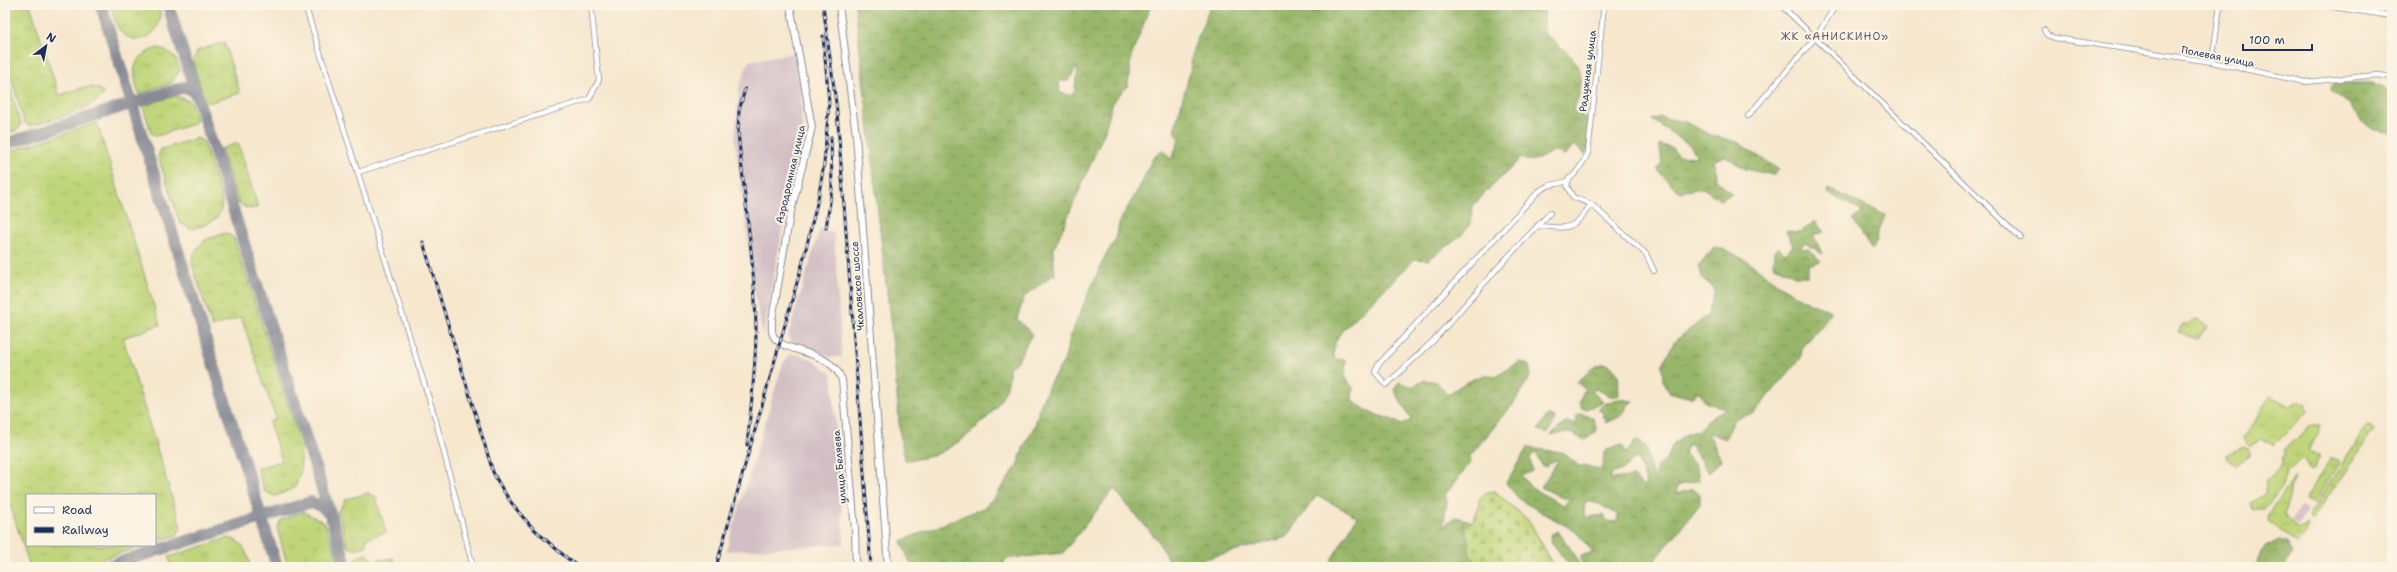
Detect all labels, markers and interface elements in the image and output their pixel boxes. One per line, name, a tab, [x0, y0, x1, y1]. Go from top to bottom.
north arrow	[26, 26, 66, 66]
scale bar	[2243, 26, 2312, 52]
text: N	[43, 29, 59, 47]
street label: Радужная улица	[1576, 29, 1599, 113]
district label: ЖК «АНИСКИНО»	[1781, 29, 1889, 44]
text: 100 m	[2249, 32, 2285, 48]
street label: Полевая улица	[2180, 43, 2256, 70]
street label: Аэродромная улица	[773, 123, 808, 225]
street label: Чкаловское шоссе	[848, 240, 867, 331]
street label: улица Беляева	[830, 429, 849, 504]
legend	[26, 494, 156, 546]
text: Road	[62, 502, 93, 518]
text: Railway	[62, 522, 109, 538]

